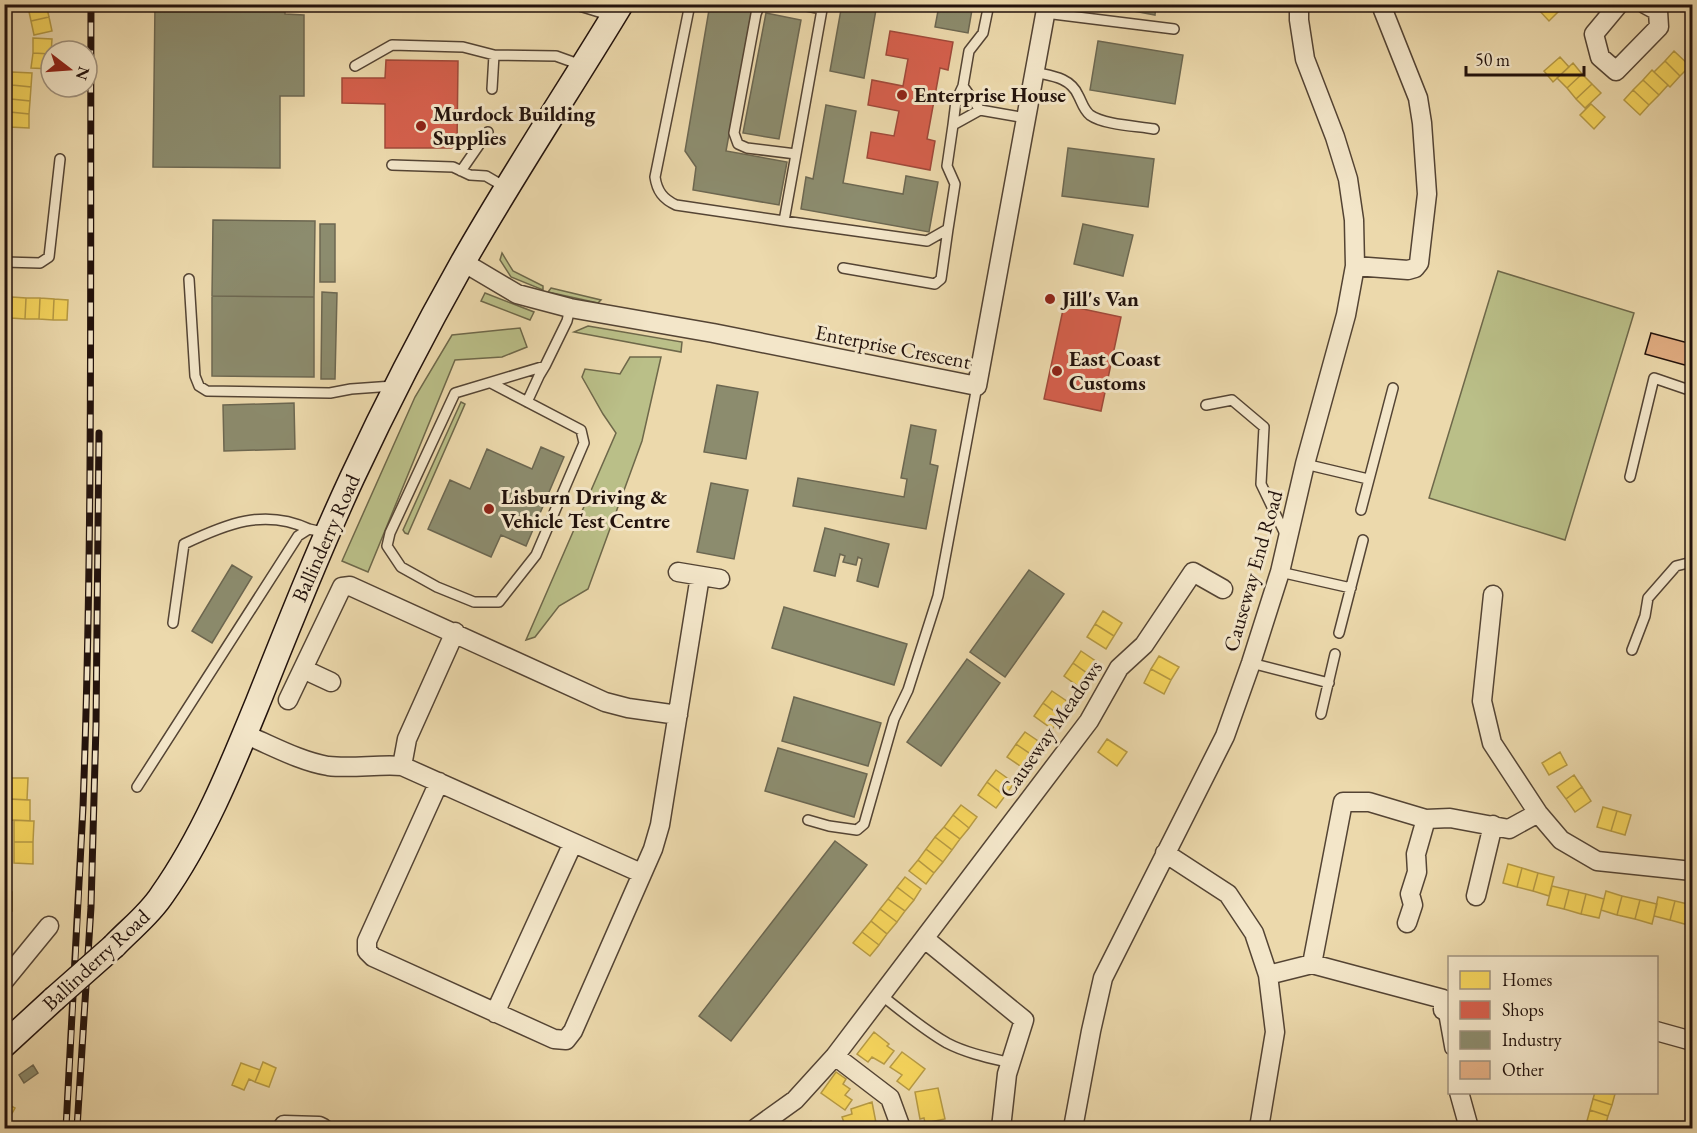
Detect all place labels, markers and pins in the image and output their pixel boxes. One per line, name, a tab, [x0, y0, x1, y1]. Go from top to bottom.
place label: Enterprise House	[914, 81, 1066, 108]
marker: Enterprise House	[895, 88, 909, 102]
place label: Murdock Building Supplies	[433, 100, 596, 151]
marker: Murdock Building Supplies	[414, 119, 428, 133]
place label: Jill's Van	[1060, 285, 1139, 312]
marker: Jill's Van	[1043, 292, 1057, 306]
place label: East Coast Customs	[1069, 345, 1161, 396]
marker: East Coast Customs	[1050, 364, 1064, 378]
place label: Lisburn Driving & Vehicle Test Centre	[501, 483, 670, 534]
marker: Lisburn Driving & Vehicle Test Centre	[482, 502, 496, 516]

